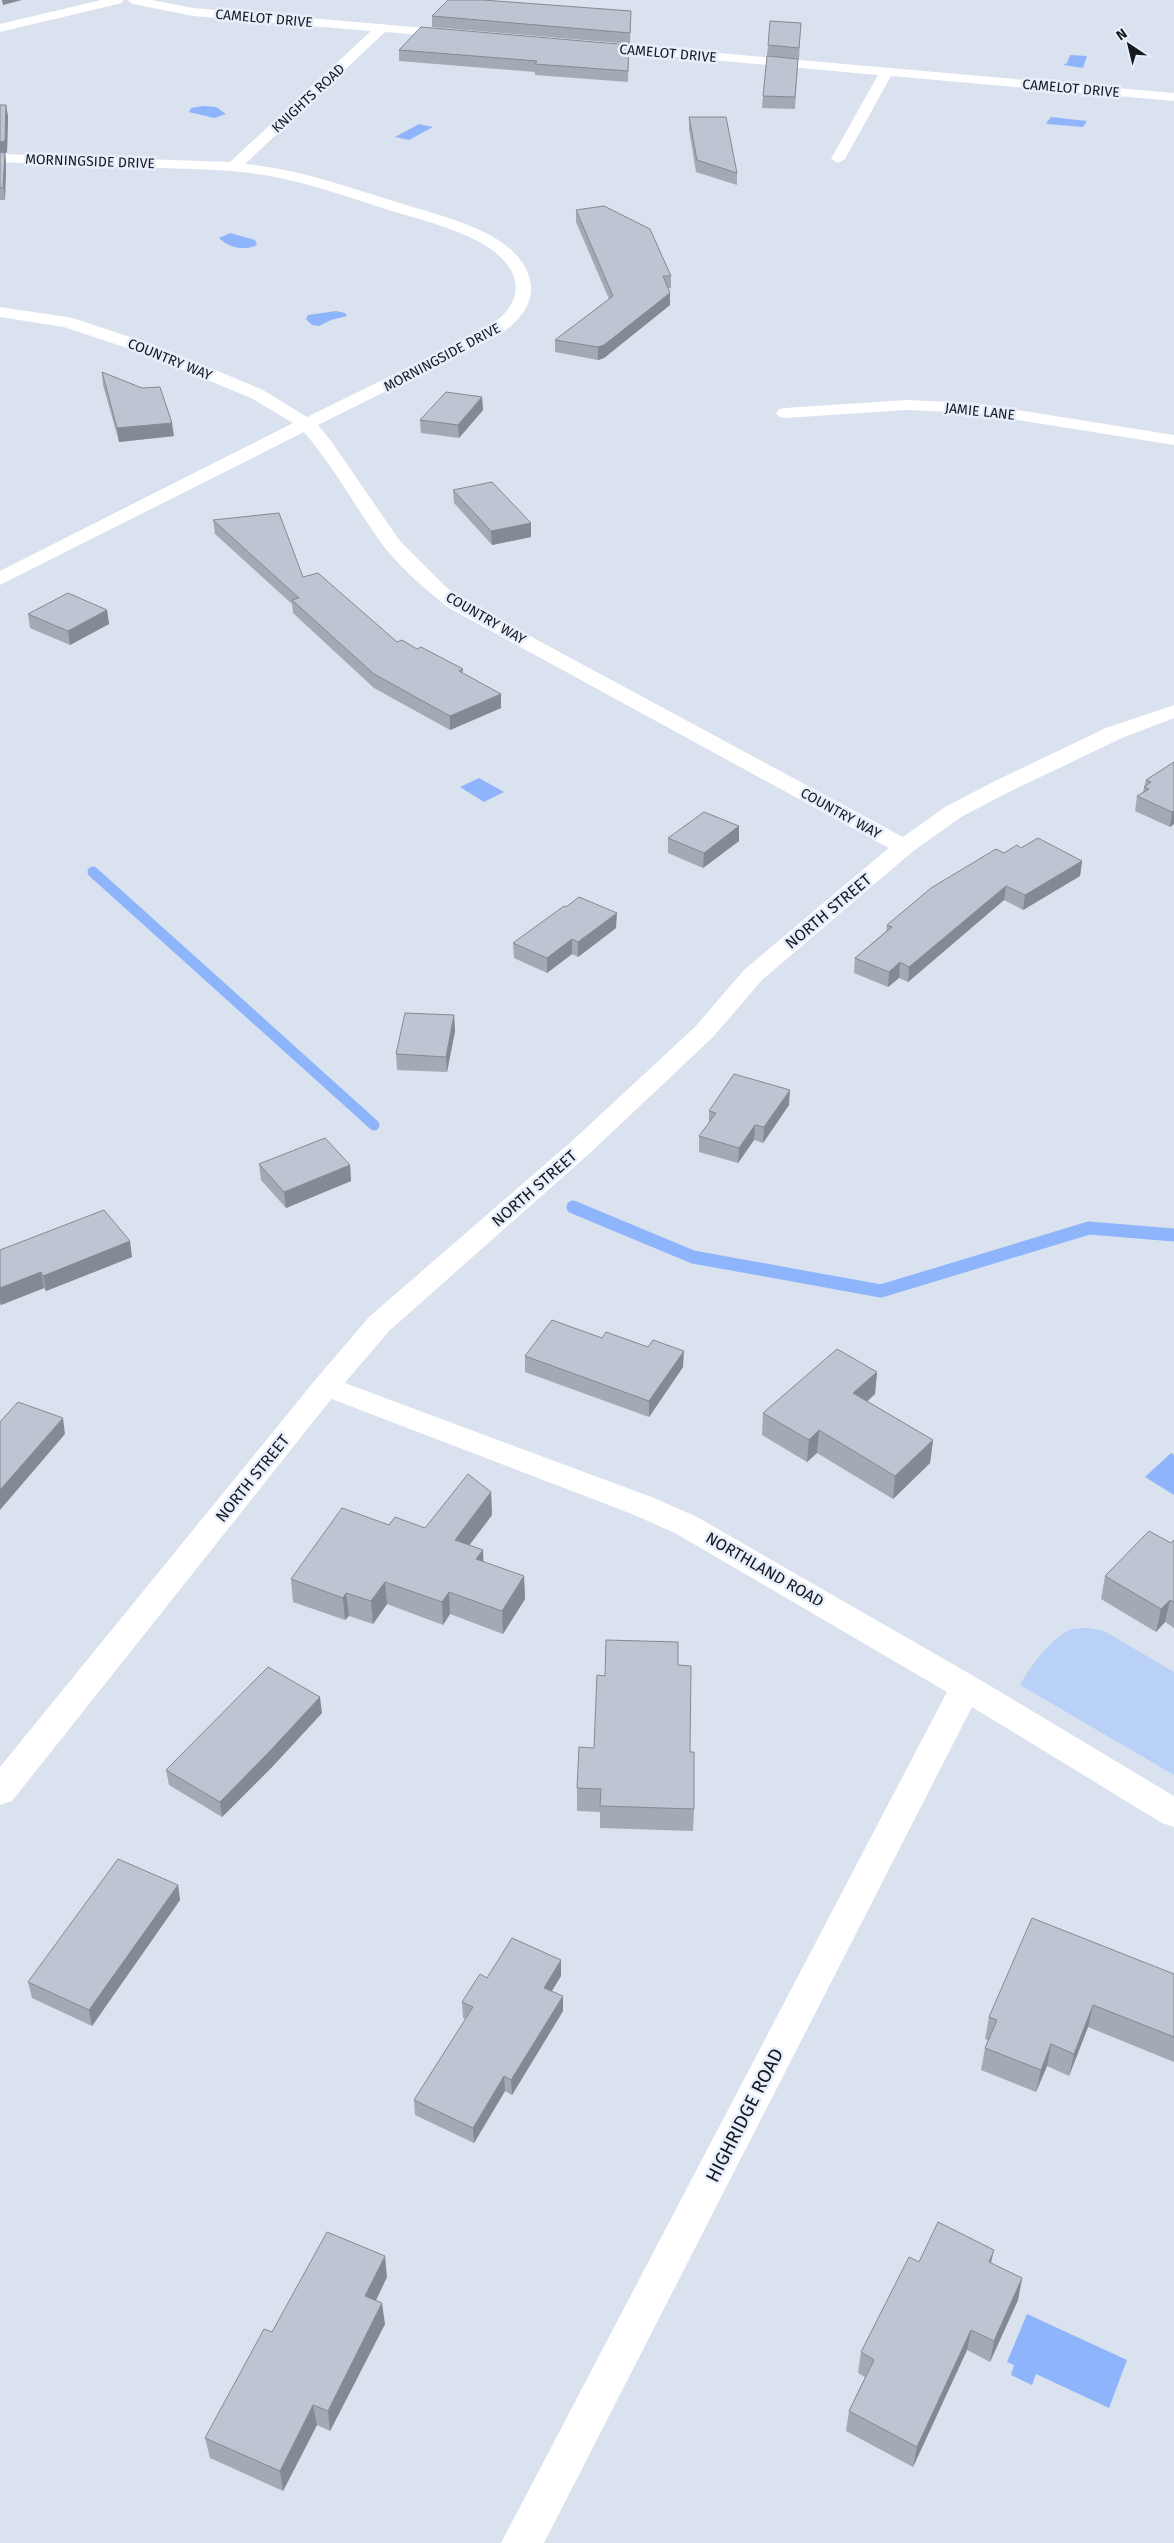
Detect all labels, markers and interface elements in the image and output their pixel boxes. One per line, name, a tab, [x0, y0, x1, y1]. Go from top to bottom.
street label: CAMELOT DRIVE	[215, 6, 313, 31]
north arrow	[1104, 20, 1154, 70]
text: N	[1113, 25, 1131, 44]
street label: CAMELOT DRIVE	[619, 41, 717, 66]
street label: KNIGHTS ROAD	[268, 60, 348, 136]
street label: CAMELOT DRIVE	[1022, 76, 1120, 101]
street label: MORNINGSIDE DRIVE	[25, 151, 155, 172]
street label: MORNINGSIDE DRIVE	[381, 319, 504, 395]
street label: COUNTRY WAY	[125, 335, 215, 384]
street label: JAMIE LANE	[944, 399, 1016, 424]
street label: COUNTRY WAY	[443, 589, 529, 648]
street label: COUNTRY WAY	[798, 784, 884, 843]
street label: NORTH STREET	[781, 869, 876, 953]
street label: NORTH STREET	[488, 1146, 581, 1230]
street label: NORTH STREET	[212, 1430, 294, 1526]
street label: NORTHLAND ROAD	[702, 1528, 827, 1611]
street label: HIGHRIDGE ROAD	[701, 2044, 788, 2186]

